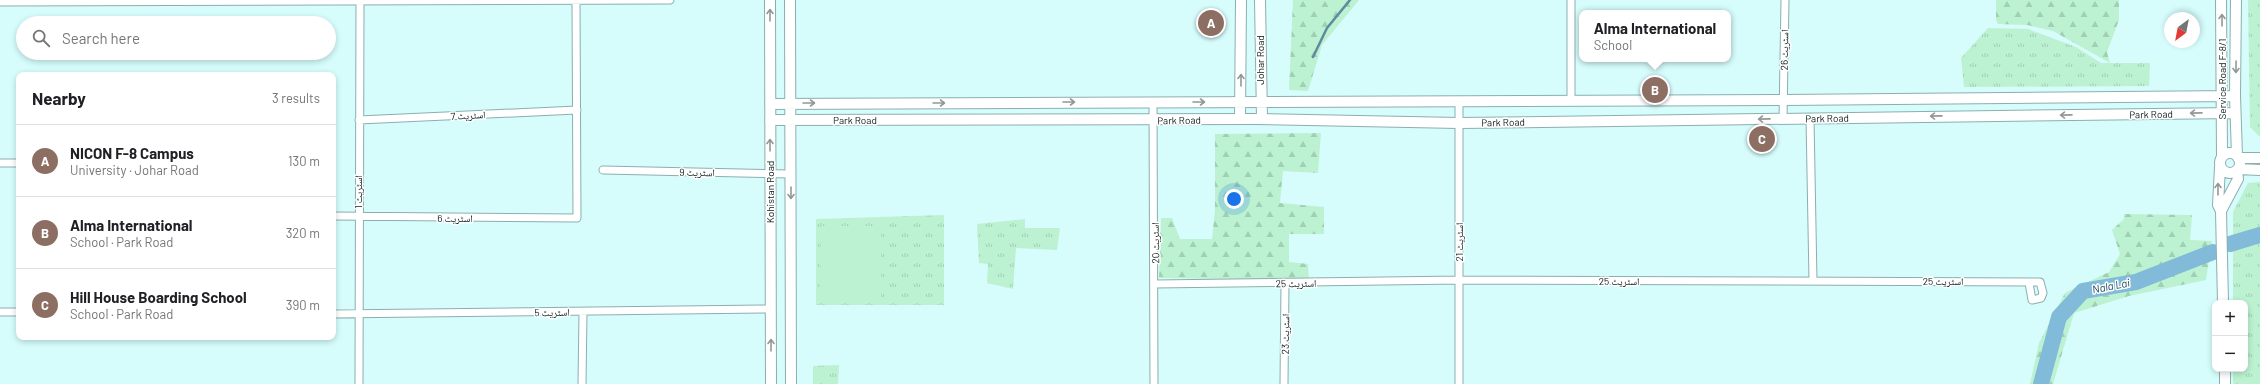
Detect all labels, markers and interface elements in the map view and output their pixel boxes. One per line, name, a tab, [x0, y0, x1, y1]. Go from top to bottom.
pin: A	[1198, 8, 1224, 38]
one-way arrow	[766, 9, 774, 22]
popup	[1579, 10, 1731, 62]
north arrow	[2164, 12, 2200, 48]
one-way arrow	[2218, 14, 2225, 27]
search box	[16, 16, 336, 60]
text: Alma International	[1594, 19, 1716, 37]
icon: search	[30, 27, 52, 49]
text: Search here	[62, 29, 140, 47]
street label: اسٹریٹ 26	[1778, 30, 1791, 70]
street label: Johar Road	[1254, 35, 1266, 85]
text: School	[1594, 37, 1632, 53]
street label: Service Road F-8/1	[2216, 39, 2228, 119]
one-way arrow	[2232, 60, 2240, 73]
one-way arrow	[1237, 74, 1245, 87]
pin: B	[1642, 75, 1668, 105]
text: Nearby	[32, 88, 86, 108]
text: 3 results	[272, 90, 320, 106]
one-way arrow	[1062, 98, 1075, 106]
one-way arrow	[1192, 98, 1205, 106]
one-way arrow	[802, 99, 815, 107]
one-way arrow	[932, 99, 945, 107]
street label: اسٹریٹ 7	[450, 108, 486, 122]
street label: Park Road	[2129, 108, 2173, 120]
one-way arrow	[2190, 109, 2203, 117]
one-way arrow	[2060, 111, 2073, 119]
street label: Park Road	[1805, 112, 1849, 124]
one-way arrow	[1930, 113, 1943, 120]
street label: Park Road	[833, 114, 877, 126]
street label: Park Road	[1157, 114, 1201, 126]
one-way arrow	[1758, 115, 1771, 122]
street label: Park Road	[1481, 116, 1525, 128]
pin: C	[1749, 124, 1775, 154]
one-way arrow	[766, 139, 774, 152]
text: NICON F-8 Campus	[70, 144, 194, 162]
text: A	[41, 153, 49, 169]
text: 130 m	[288, 153, 320, 169]
street label: Kohistan Road	[764, 161, 776, 223]
text: University · Johar Road	[70, 162, 199, 178]
street label: اسٹریٹ 9	[679, 166, 715, 178]
street label: اسٹریٹ 1	[352, 175, 364, 209]
one-way arrow	[2214, 183, 2222, 196]
one-way arrow	[787, 186, 795, 199]
your location	[1224, 189, 1244, 209]
street label: اسٹریٹ 6	[437, 212, 473, 224]
text: Alma International	[70, 216, 192, 234]
street label: اسٹریٹ 20	[1149, 222, 1162, 264]
street label: اسٹریٹ 21	[1453, 223, 1465, 261]
text: B	[41, 225, 49, 241]
text: 320 m	[286, 225, 320, 241]
text: School · Park Road	[70, 234, 173, 250]
street label: اسٹریٹ 25	[1599, 275, 1639, 287]
street label: اسٹریٹ 25	[1923, 275, 1963, 287]
water label: Nala Lai	[2091, 275, 2131, 296]
street label: اسٹریٹ 25	[1276, 277, 1316, 290]
text: Hill House Boarding School	[70, 288, 247, 306]
text: C	[41, 297, 49, 313]
text: 390 m	[286, 297, 320, 313]
map controls	[2212, 300, 2248, 372]
button: +	[2212, 300, 2248, 336]
text: School · Park Road	[70, 306, 173, 322]
street label: اسٹریٹ 5	[534, 306, 570, 318]
street label: اسٹریٹ 23	[1279, 314, 1292, 354]
button: −	[2212, 336, 2248, 372]
one-way arrow	[767, 339, 775, 352]

